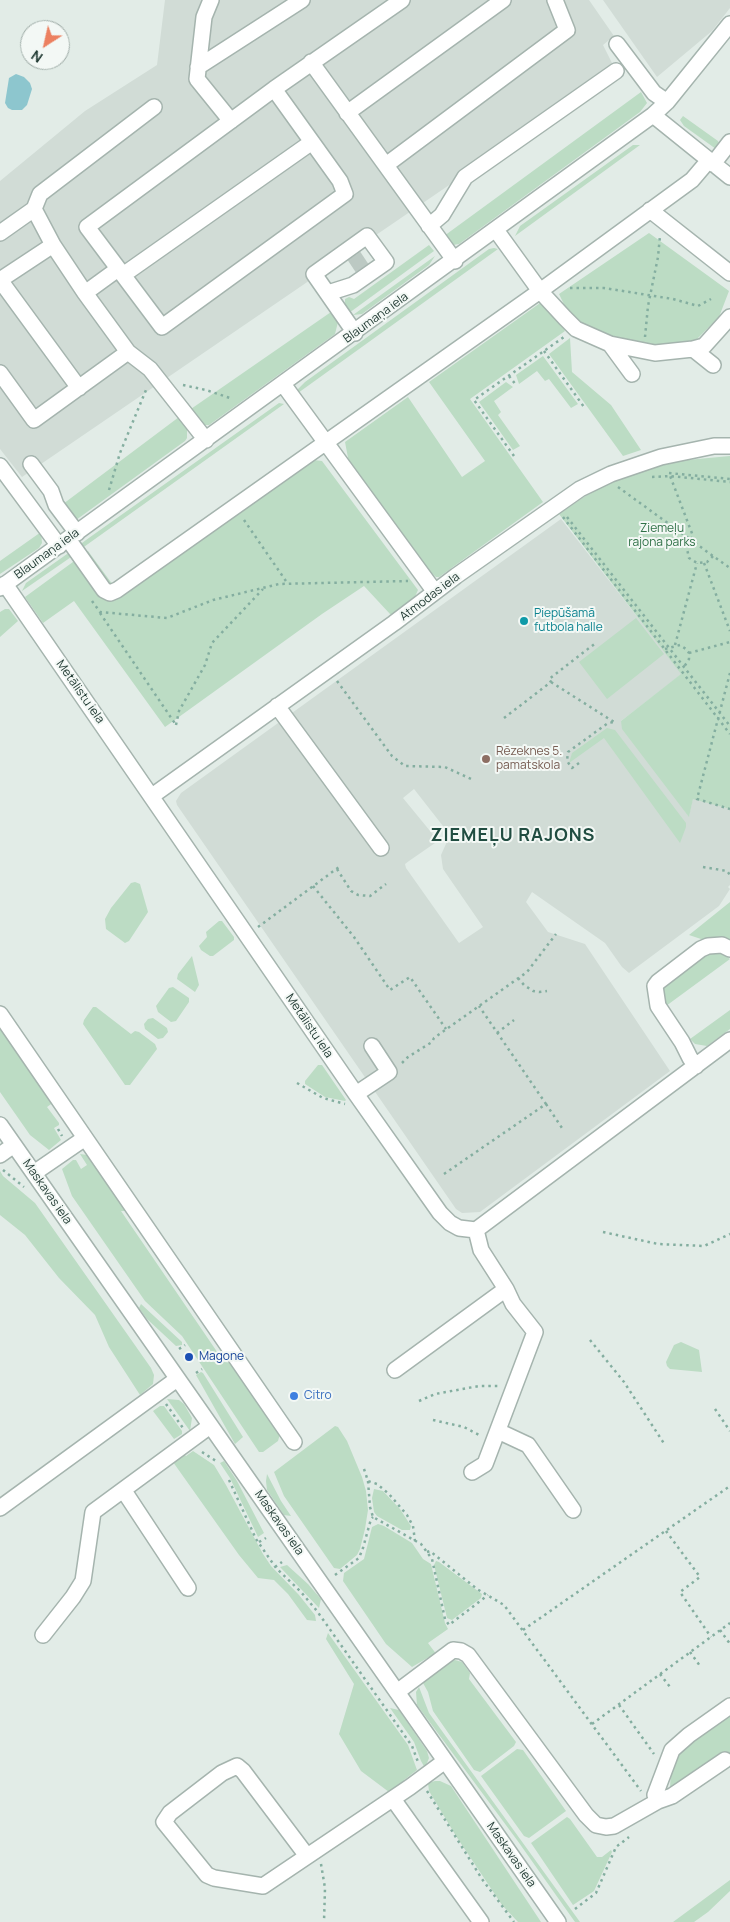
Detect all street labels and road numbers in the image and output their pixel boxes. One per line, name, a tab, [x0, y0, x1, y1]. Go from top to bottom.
street label: Blaumaņa iela	[341, 290, 411, 346]
street label: Blaumaņa iela	[12, 526, 82, 582]
street label: Atmodas iela	[397, 570, 463, 624]
street label: Metālistu iela	[53, 658, 107, 726]
street label: Metālistu iela	[282, 991, 336, 1061]
street label: Maskavas iela	[19, 1157, 75, 1227]
street label: Maskavas iela	[251, 1488, 307, 1558]
street label: Maskavas iela	[483, 1820, 539, 1890]

